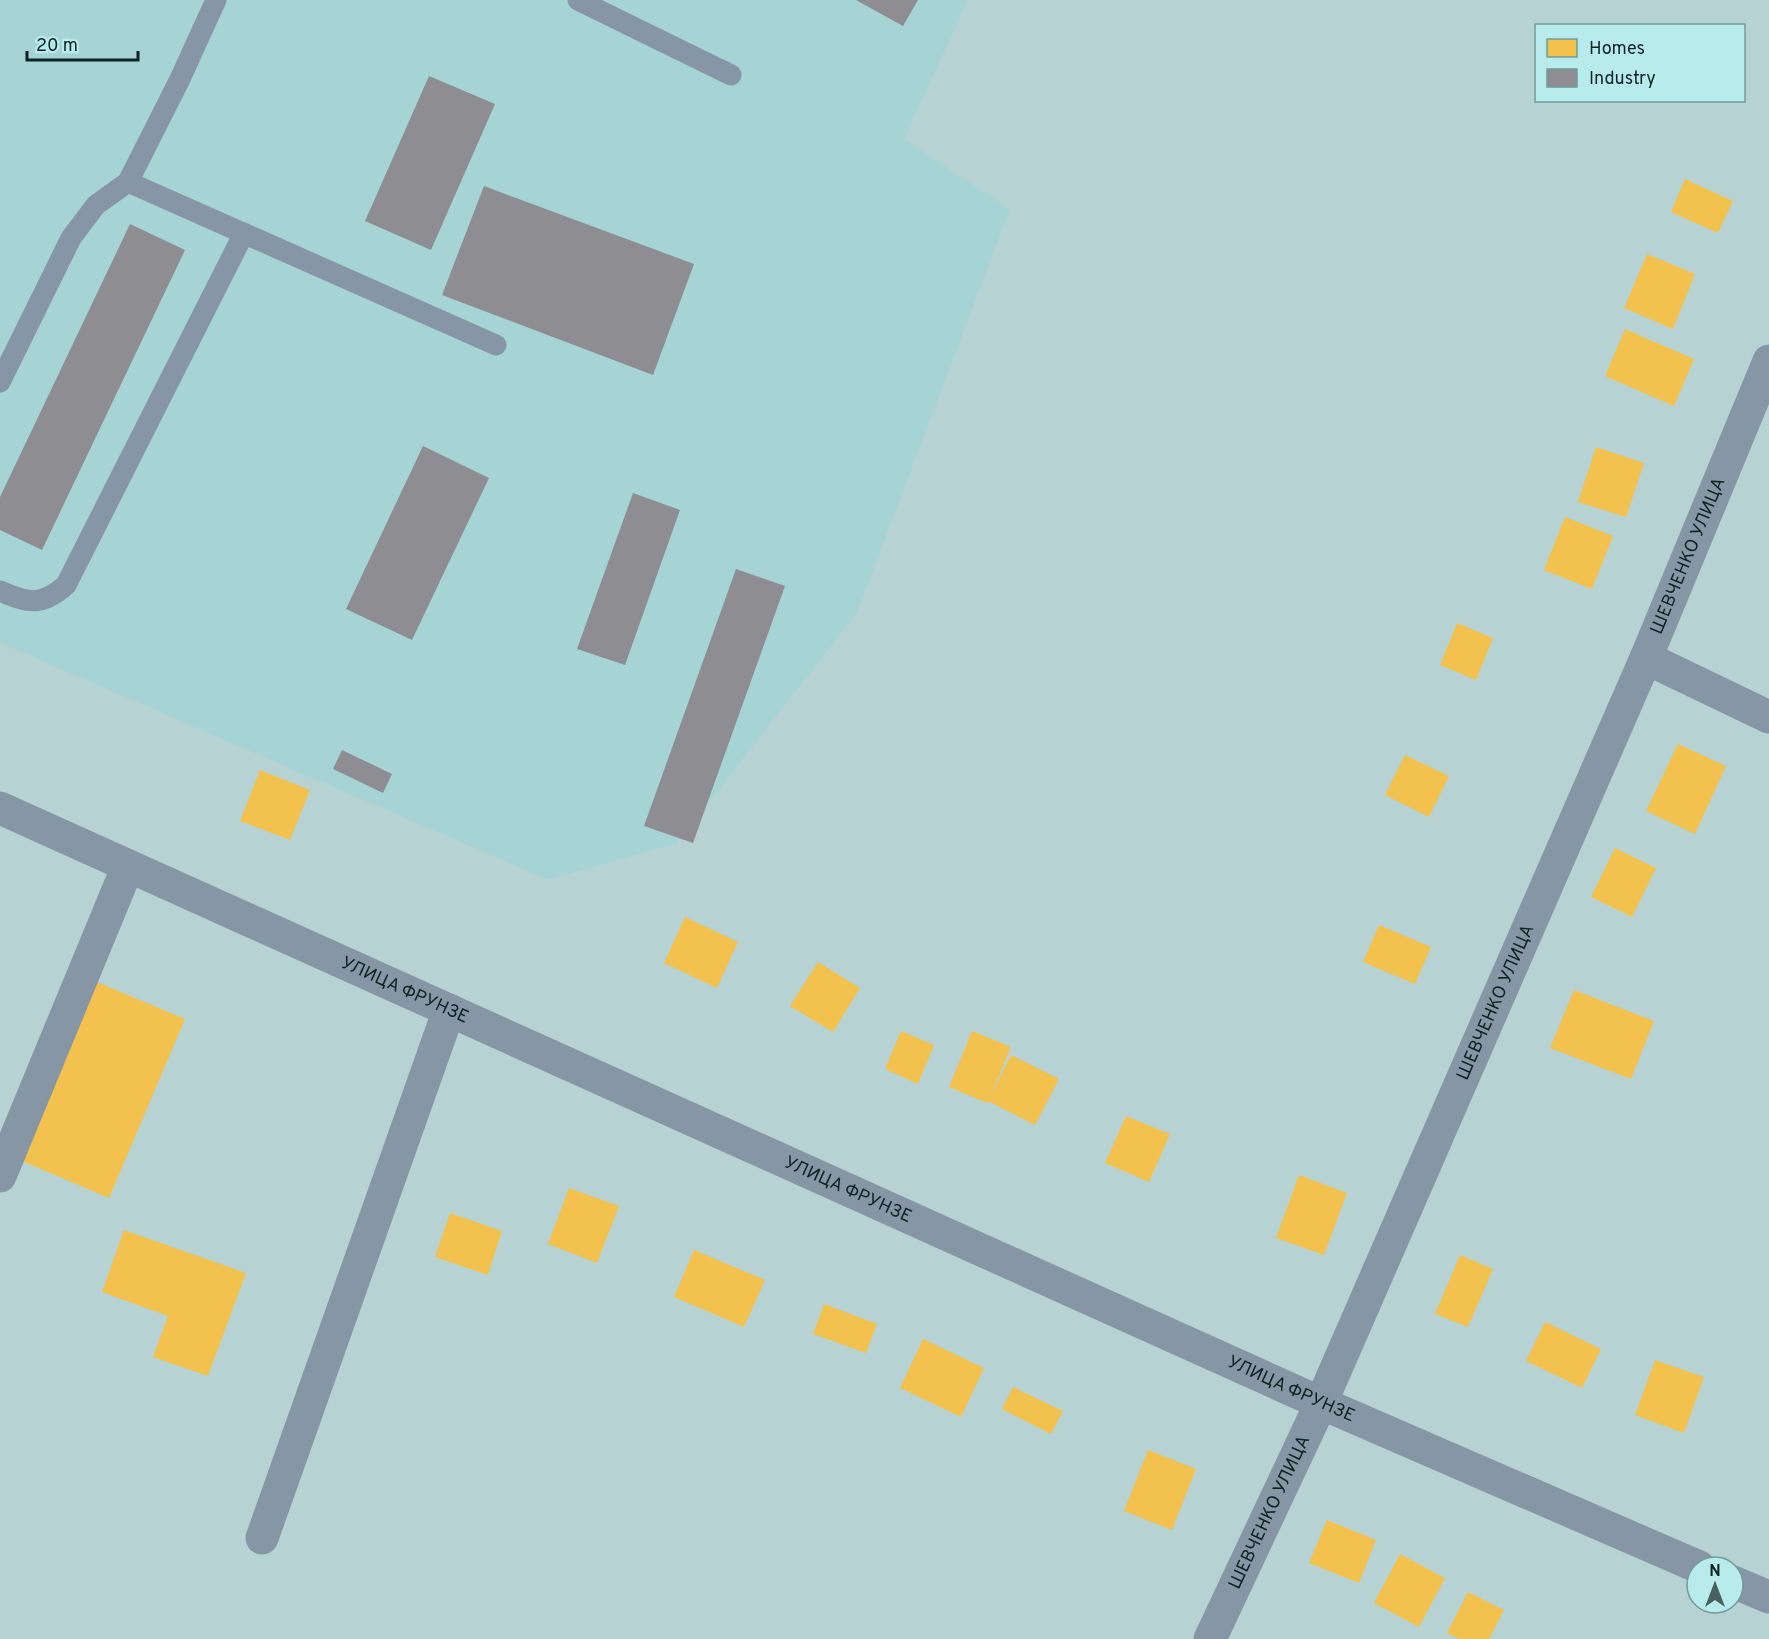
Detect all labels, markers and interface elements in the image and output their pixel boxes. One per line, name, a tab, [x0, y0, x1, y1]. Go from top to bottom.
scale bar	[27, 24, 138, 62]
legend	[1535, 24, 1745, 102]
text: 20 m	[36, 35, 78, 58]
text: Homes	[1589, 38, 1645, 61]
text: Industry	[1589, 68, 1656, 91]
street label: ШЕВЧЕНКО УЛИЦА	[1646, 474, 1731, 638]
street label: ШЕВЧЕНКО УЛИЦА	[1452, 921, 1540, 1084]
street label: УЛИЦА ФРУНЗЕ	[337, 952, 472, 1029]
street label: УЛИЦА ФРУНЗЕ	[781, 1151, 915, 1229]
street label: УЛИЦА ФРУНЗЕ	[1224, 1351, 1359, 1428]
street label: ШЕВЧЕНКО УЛИЦА	[1223, 1432, 1316, 1593]
north arrow	[1685, 1555, 1745, 1615]
text: N	[1709, 1562, 1721, 1582]

